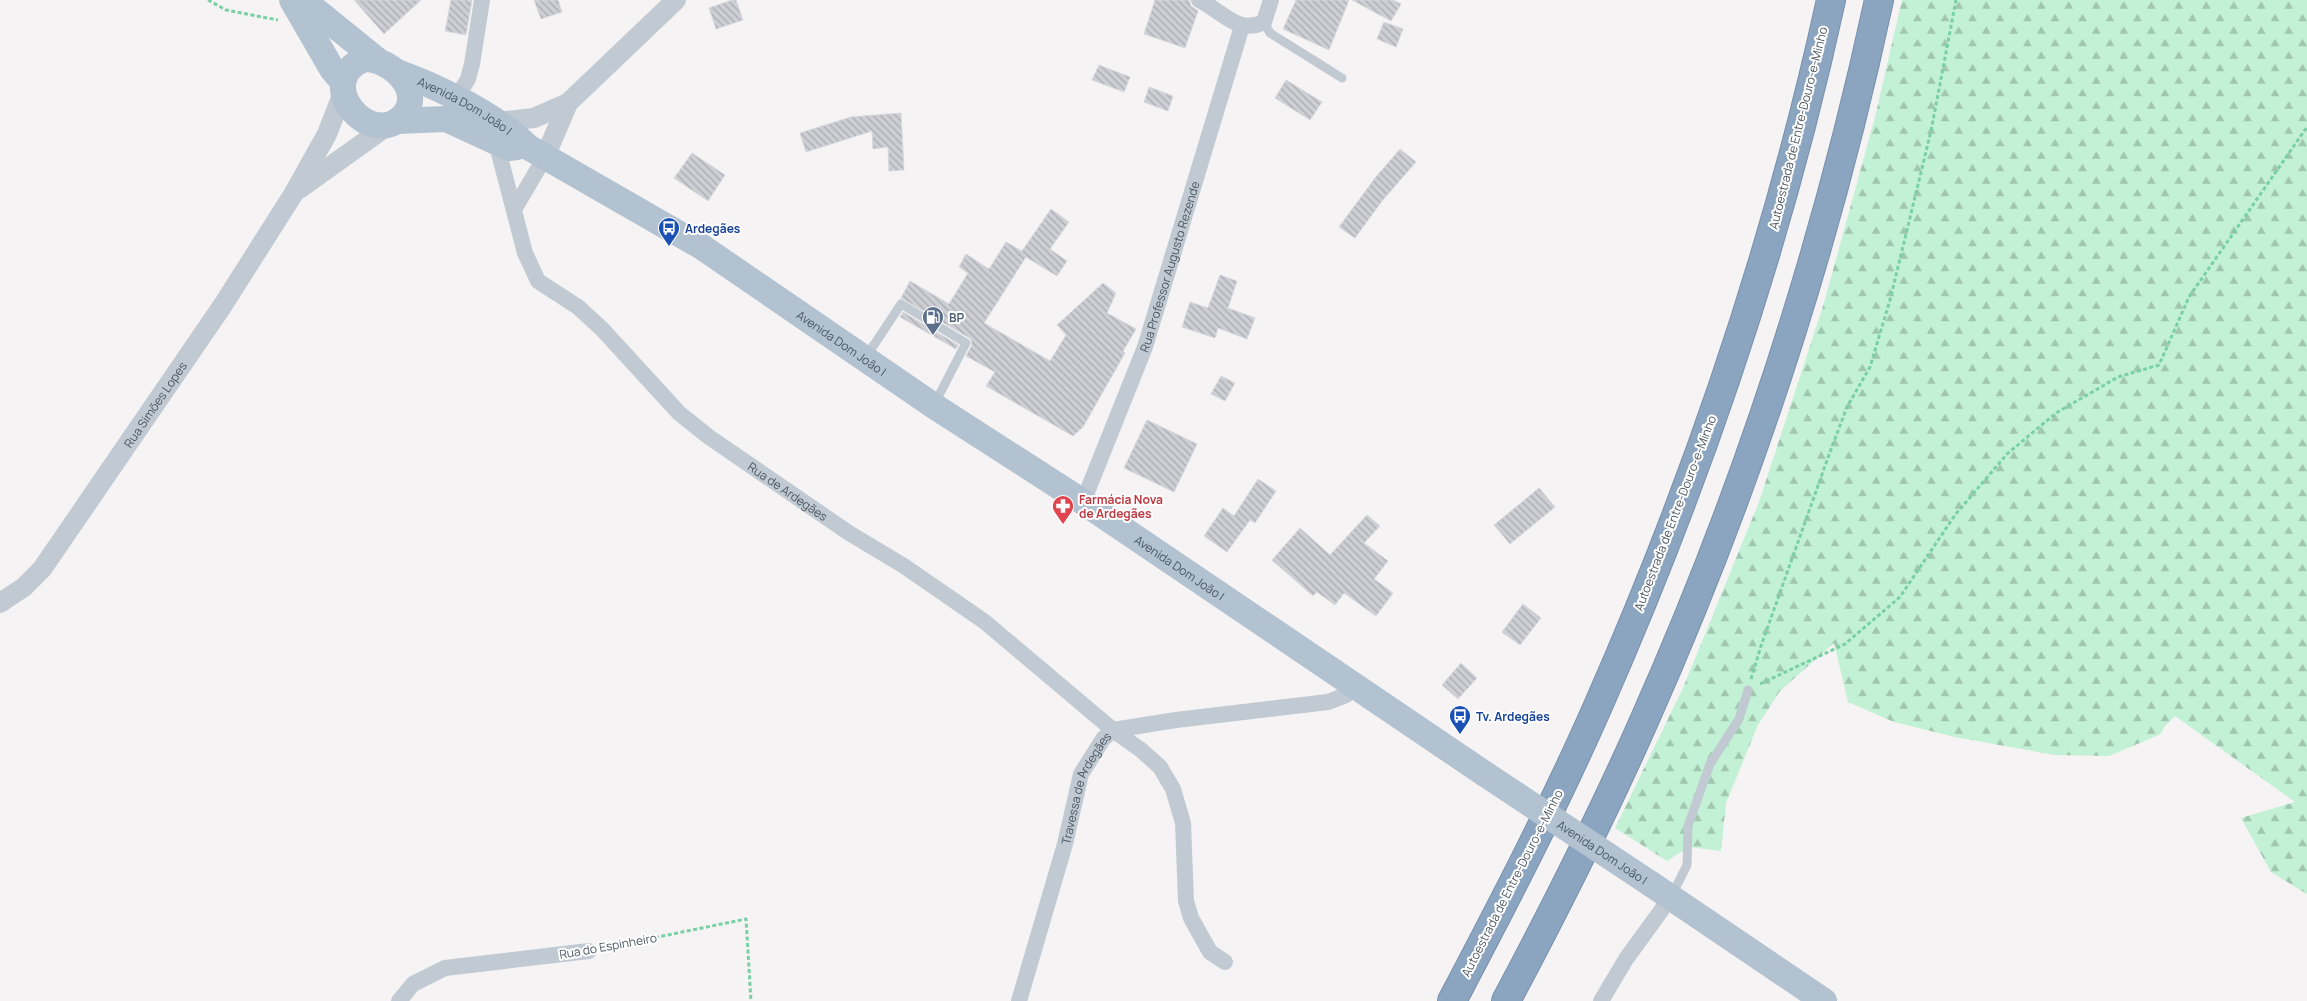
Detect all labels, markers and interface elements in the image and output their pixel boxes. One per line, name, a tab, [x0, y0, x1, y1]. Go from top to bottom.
street label: Autoestrada de Entre-Douro-e-Minho	[1765, 25, 1831, 231]
street label: Avenida Dom João I	[415, 72, 516, 138]
street label: Rua Professor Augusto Rezende	[1135, 179, 1203, 355]
bus stop icon: Ardegães	[657, 216, 681, 247]
place label: Ardegães	[685, 220, 741, 237]
fuel station icon: BP	[921, 305, 945, 336]
street label: Avenida Dom João I	[793, 306, 890, 380]
place label: BP	[949, 309, 965, 326]
street label: Rua Simões Lopes	[119, 358, 190, 451]
street label: Autoestrada de Entre-Douro-e-Minho	[1630, 413, 1720, 613]
street label: Rua de Ardegães	[745, 458, 831, 525]
place label: Farmácia Nova de Ardegães	[1079, 491, 1163, 522]
pharmacy icon: Farmácia Nova de Ardegães	[1051, 494, 1075, 525]
street label: Avenida Dom João I	[1131, 531, 1228, 604]
bus stop icon: Tv. Ardegães	[1448, 704, 1472, 735]
place label: Tv. Ardegães	[1476, 708, 1550, 725]
street label: Travessa de Ardegães	[1057, 727, 1115, 846]
street label: Autoestrada de Entre-Douro-e-Minho	[1457, 787, 1567, 979]
street label: Avenida Dom João I	[1554, 816, 1651, 888]
street label: Rua do Espinheiro	[558, 929, 658, 963]

